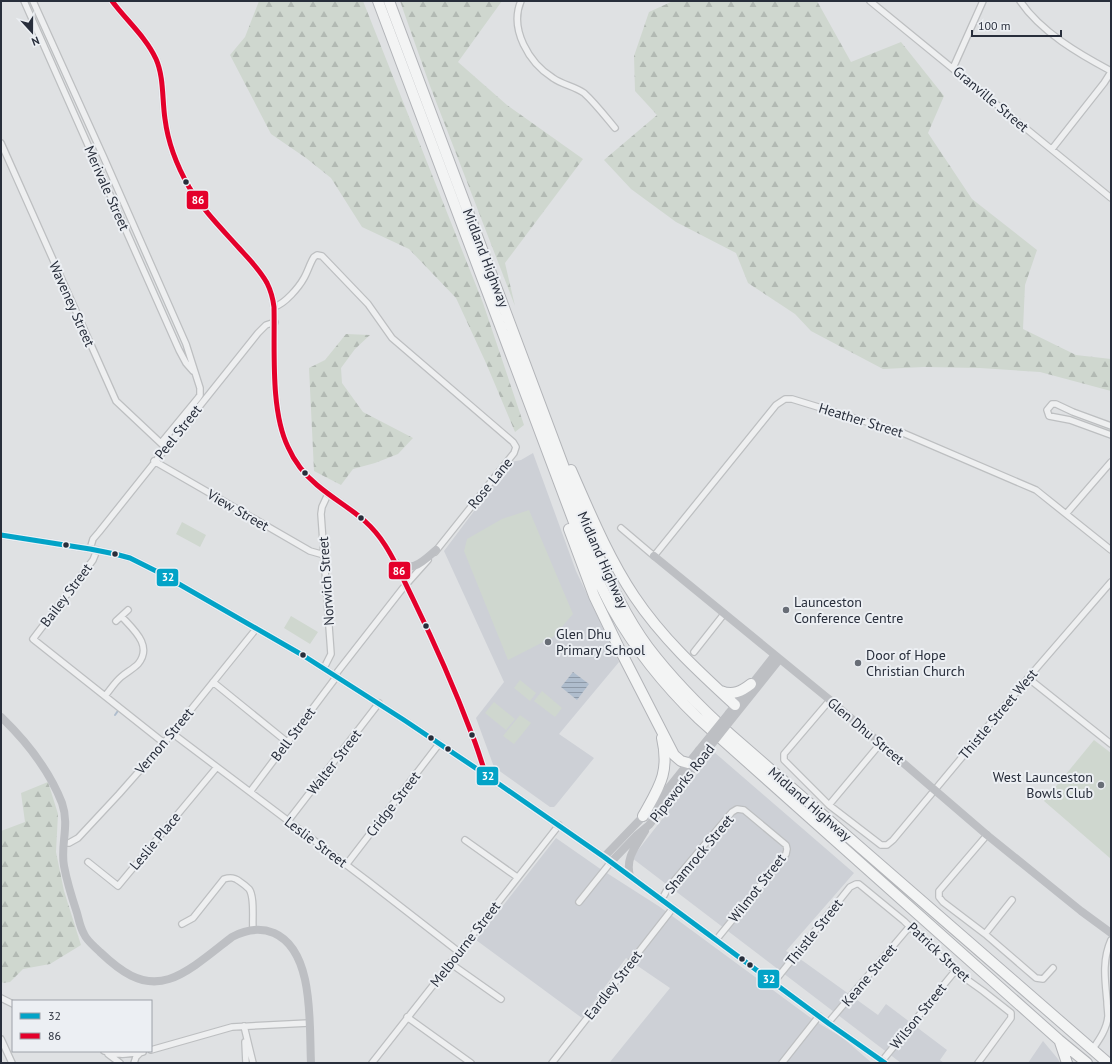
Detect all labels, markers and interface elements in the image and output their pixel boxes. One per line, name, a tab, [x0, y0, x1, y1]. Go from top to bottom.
north arrow	[12, 12, 52, 52]
scale bar	[972, 12, 1061, 38]
text: 100 m	[978, 18, 1011, 33]
text: N	[30, 34, 41, 49]
street label: Granville Street	[950, 62, 1033, 136]
street label: Merivale Street	[80, 143, 134, 233]
unlabelled marker	[181, 177, 191, 187]
line badge: 86	[186, 190, 209, 210]
text: 86	[192, 193, 204, 207]
street label: Midland Highway	[459, 206, 513, 310]
street label: Waveney Street	[45, 258, 99, 350]
street label: Heather Street	[817, 399, 906, 441]
street label: Peel Street	[151, 401, 206, 463]
street label: Rose Lane	[464, 454, 516, 512]
unlabelled marker	[300, 468, 310, 478]
street label: View Street	[203, 485, 272, 535]
street label: Midland Highway	[574, 509, 633, 612]
unlabelled marker	[356, 513, 366, 523]
street label: Norwich Street	[314, 536, 338, 626]
unlabelled marker	[61, 540, 71, 550]
unlabelled marker	[110, 549, 120, 559]
street label: Bailey Street	[36, 559, 96, 630]
line badge: 86	[388, 561, 411, 580]
text: 86	[393, 564, 405, 578]
line badge: 32	[156, 568, 179, 587]
text: 32	[162, 570, 174, 584]
place label: Launceston Conference Centre	[794, 593, 903, 627]
marker: Launceston Conference Centre	[781, 605, 791, 615]
unlabelled marker	[421, 621, 431, 631]
place label: Glen Dhu Primary School	[556, 625, 645, 659]
marker: Glen Dhu Primary School	[543, 637, 553, 647]
place label: Door of Hope Christian Church	[866, 646, 965, 680]
unlabelled marker	[298, 650, 308, 660]
marker: Door of Hope Christian Church	[853, 658, 863, 668]
street label: Thistle Street West	[955, 665, 1041, 763]
street label: Glen Dhu Street	[824, 694, 908, 769]
street label: Bell Street	[267, 703, 319, 765]
street label: Vernon Street	[130, 704, 197, 779]
street label: Walter Street	[303, 726, 365, 798]
unlabelled marker	[467, 730, 477, 740]
unlabelled marker	[426, 733, 436, 743]
street label: Pipeworks Road	[646, 740, 718, 826]
unlabelled marker	[443, 744, 453, 754]
street label: Midland Highway	[765, 763, 856, 845]
line badge: 32	[476, 766, 499, 786]
street label: Cridge Street	[362, 768, 424, 840]
place label: West Launceston Bowls Club	[993, 768, 1093, 802]
text: 32	[482, 769, 494, 783]
marker: West Launceston Bowls Club	[1096, 780, 1106, 790]
street label: Leslie Place	[126, 808, 184, 874]
street label: Shamrock Street	[661, 811, 737, 897]
street label: Leslie Street	[281, 813, 351, 872]
street label: Wilmot Street	[724, 850, 790, 926]
street label: Thistle Street	[782, 895, 846, 969]
street label: Melbourne Street	[426, 897, 504, 990]
street label: Patrick Street	[904, 918, 974, 986]
street label: Keane Street	[838, 940, 901, 1010]
street label: Eardley Street	[580, 947, 646, 1023]
unlabelled marker	[737, 954, 747, 964]
unlabelled marker	[745, 960, 755, 970]
line badge: 32	[757, 969, 780, 989]
text: 32	[763, 972, 775, 986]
street label: Wilson Street	[886, 979, 950, 1053]
legend	[12, 1000, 152, 1052]
text: 32	[48, 1008, 61, 1023]
text: 86	[48, 1028, 61, 1043]

